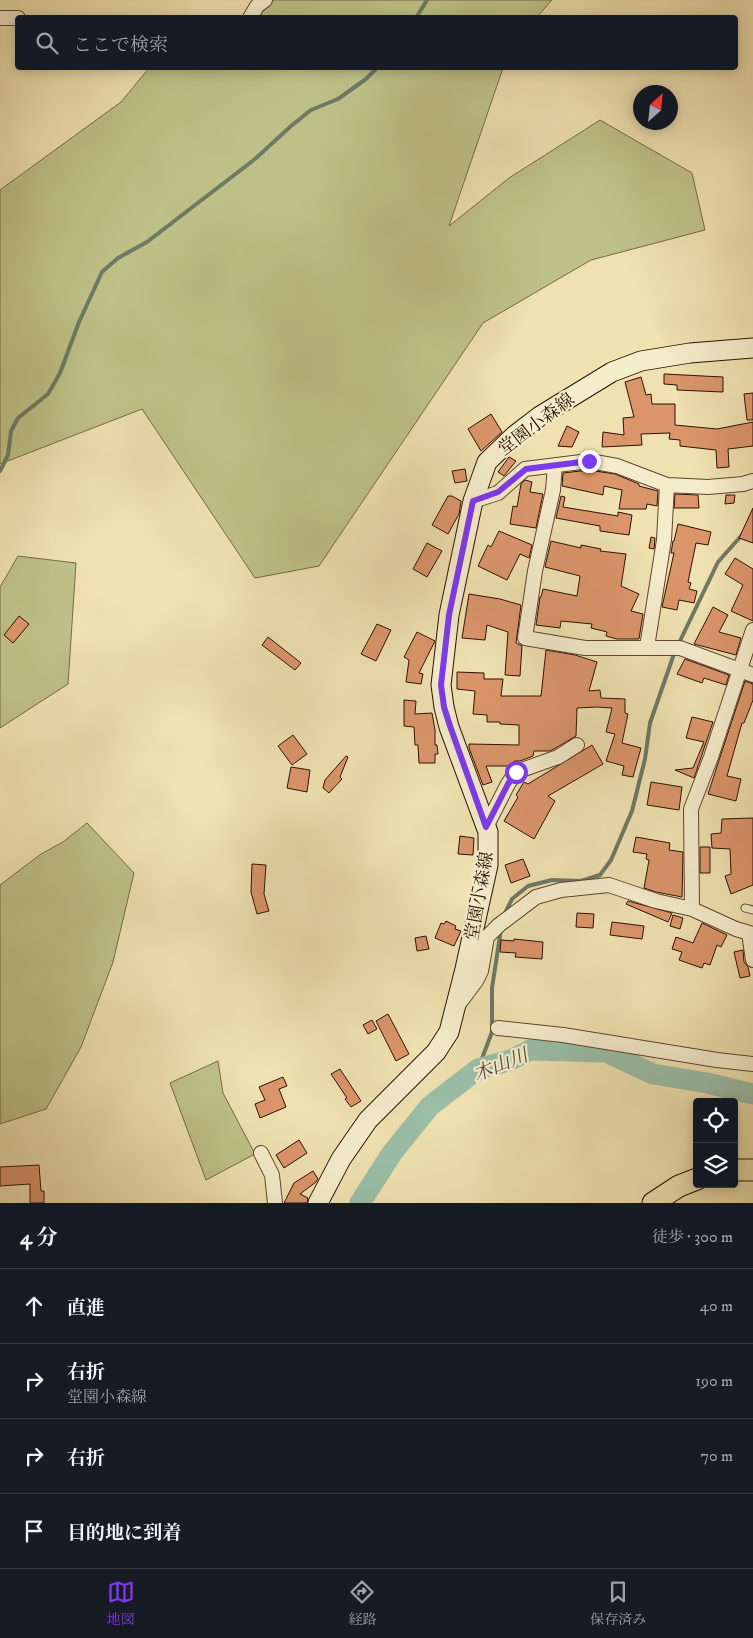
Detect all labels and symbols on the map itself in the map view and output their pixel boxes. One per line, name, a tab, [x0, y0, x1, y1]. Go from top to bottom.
north arrow	[633, 85, 678, 130]
street label: 堂園小森線	[494, 389, 579, 461]
route end	[578, 450, 601, 473]
route start	[505, 761, 528, 784]
street label: 堂園小森線	[461, 850, 499, 942]
water label: 木山川	[470, 1043, 533, 1087]

